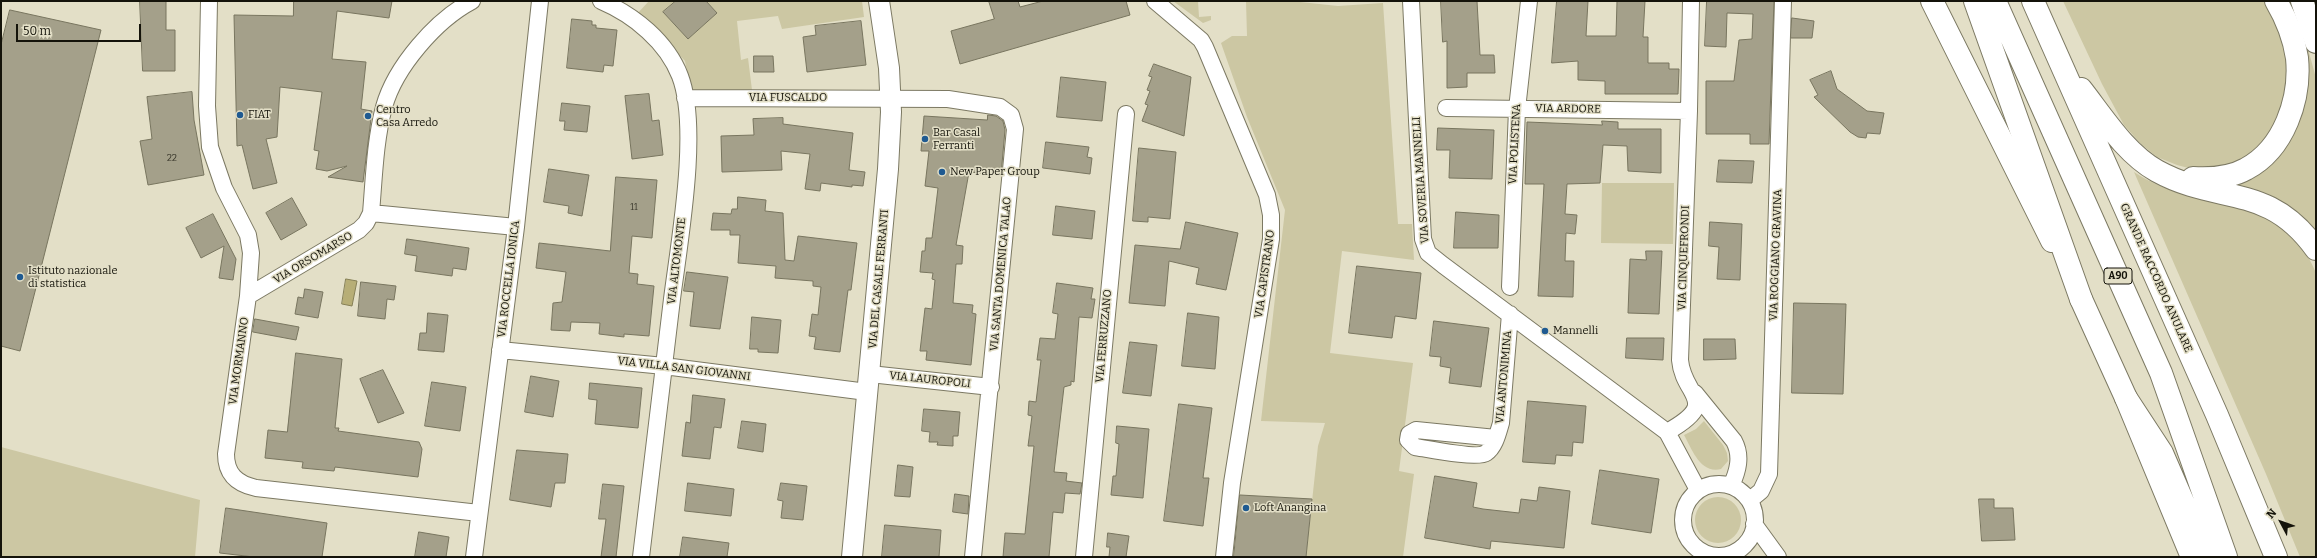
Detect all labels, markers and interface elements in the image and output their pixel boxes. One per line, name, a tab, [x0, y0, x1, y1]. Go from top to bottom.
scale bar	[18, 16, 143, 42]
text: 50 m	[23, 24, 51, 38]
street label: VIA FUSCALDO	[749, 91, 827, 105]
street label: VIA ARDORE	[1535, 102, 1601, 116]
place label: Centro Casa Arredo	[376, 103, 438, 129]
street label: VIA POLISTENA	[1506, 103, 1524, 185]
place label: FIAT	[248, 108, 271, 122]
marker: FIAT	[235, 110, 245, 120]
marker: Centro Casa Arredo	[363, 111, 373, 121]
street label: VIA SOVERIA MANNELLI	[1410, 116, 1432, 244]
place label: Bar Casal Ferranti	[933, 126, 980, 152]
marker: Bar Casal Ferranti	[920, 134, 930, 144]
house number: 22	[167, 153, 177, 163]
place label: New Paper Group	[950, 165, 1040, 179]
marker: New Paper Group	[937, 167, 947, 177]
street label: VIA ROGGIANO GRAVINA	[1767, 189, 1785, 321]
street label: VIA SANTA DOMENICA TALAO	[988, 196, 1014, 352]
street label: GRANDE RACCORDO ANULARE	[2117, 201, 2195, 355]
house number: 11	[630, 202, 638, 212]
street label: VIA CINQUEFRONDI	[1676, 205, 1692, 311]
street label: VIA DEL CASALE FERRANTI	[866, 209, 892, 349]
street label: VIA ALTOMONTE	[665, 217, 689, 305]
street label: VIA ROCCELLA IONICA	[495, 220, 523, 338]
street label: VIA ORSOMARSO	[271, 229, 355, 287]
street label: VIA CAPISTRANO	[1252, 229, 1278, 319]
place label: Istituto nazionale di statistica	[28, 264, 117, 290]
road number: A90	[2104, 268, 2132, 284]
marker: Istituto nazionale di statistica	[15, 272, 25, 282]
street label: VIA FERRUZZANO	[1093, 289, 1115, 383]
street label: VIA MORMANNO	[226, 316, 252, 406]
place label: Mannelli	[1553, 324, 1598, 338]
marker: Mannelli	[1540, 326, 1550, 336]
street label: VIA ANTONIMINA	[1493, 330, 1515, 424]
street label: VIA VILLA SAN GIOVANNI	[617, 354, 751, 384]
street label: VIA LAUROPOLI	[889, 369, 971, 391]
place label: Loft Anangina	[1254, 501, 1326, 515]
north arrow	[2261, 502, 2301, 542]
marker: Loft Anangina	[1241, 503, 1251, 513]
text: N	[2264, 506, 2279, 521]

